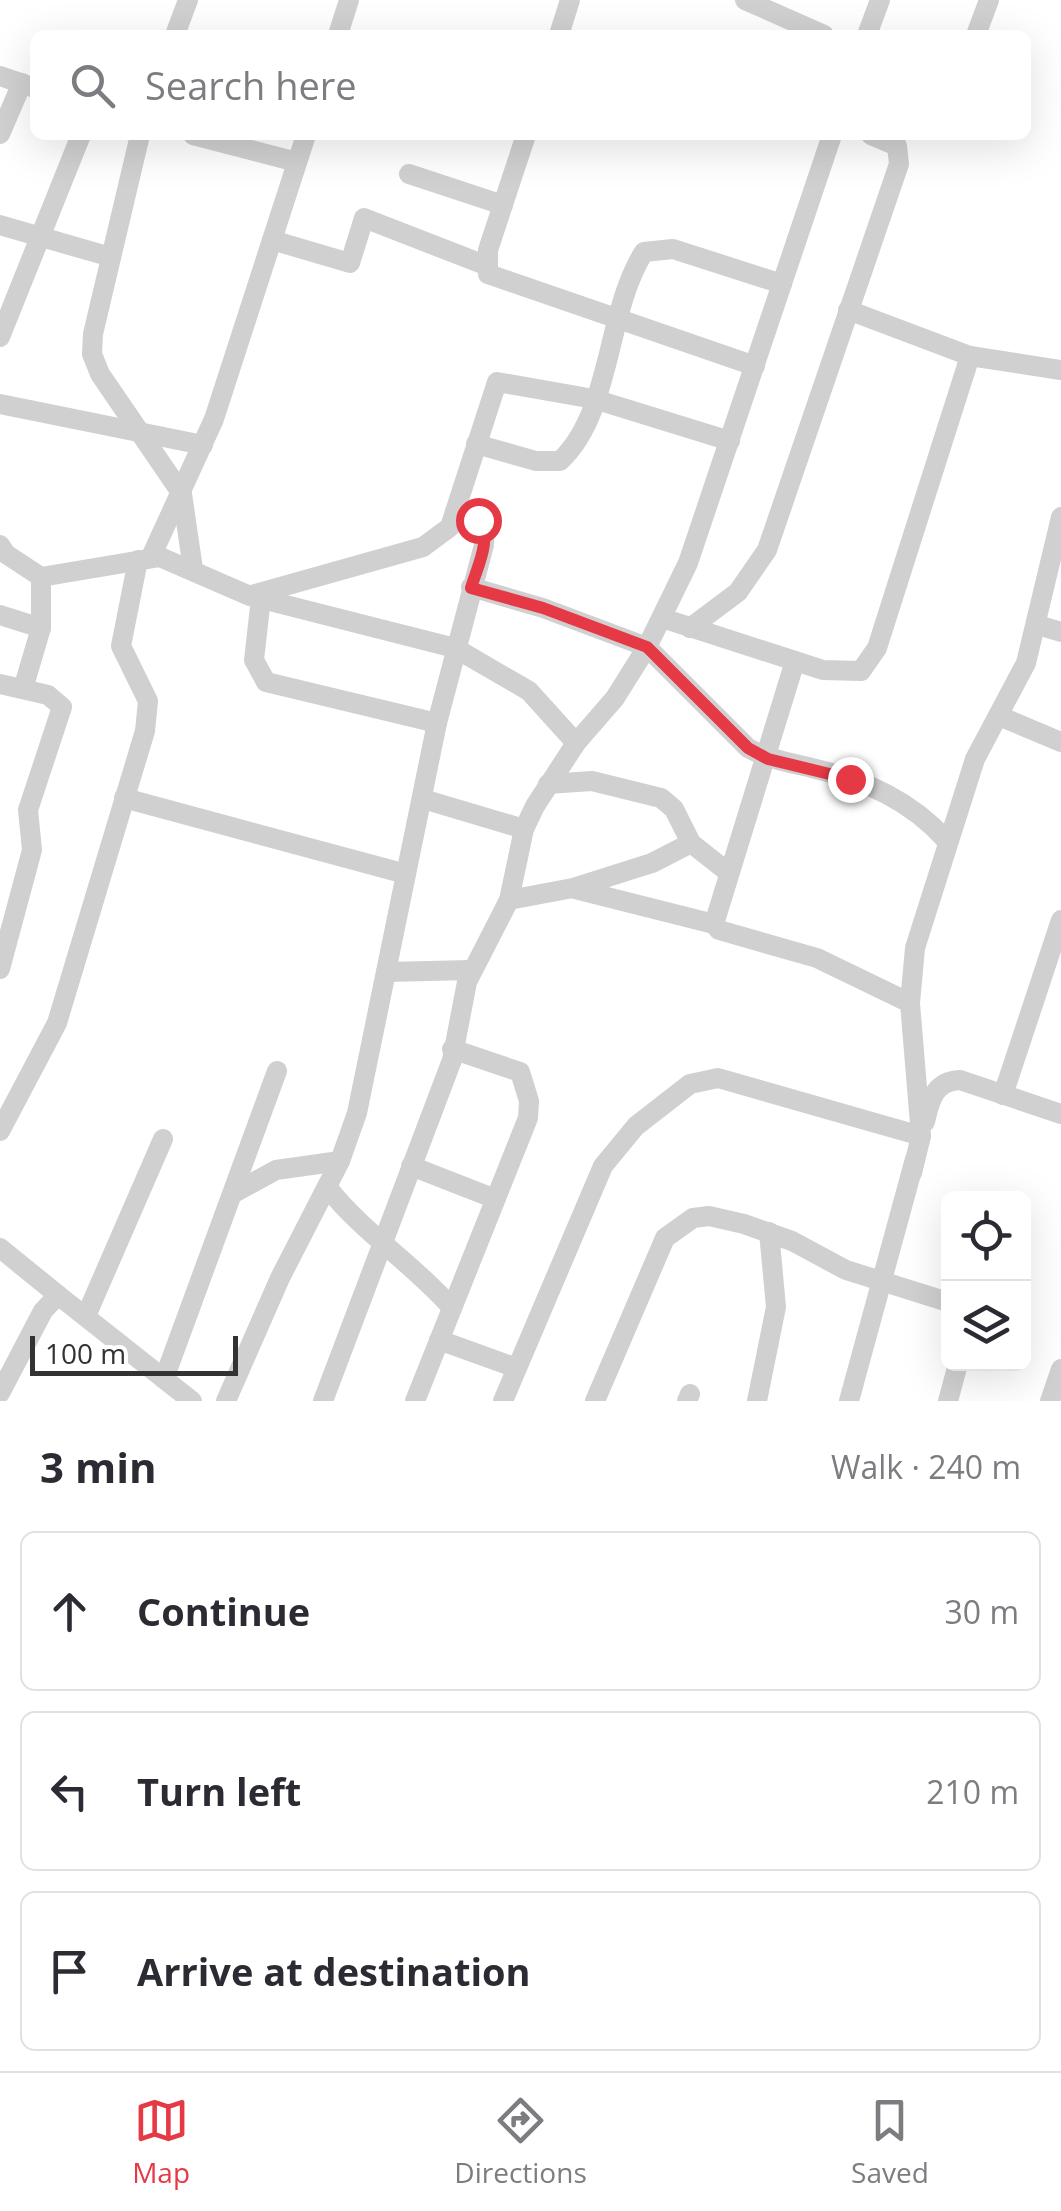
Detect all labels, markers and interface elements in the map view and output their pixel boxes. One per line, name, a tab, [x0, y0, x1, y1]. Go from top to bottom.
search box	[30, 30, 1031, 140]
icon: search	[65, 58, 120, 113]
text: Search here	[145, 59, 357, 111]
route start	[456, 498, 502, 544]
route end	[828, 757, 874, 803]
map controls	[941, 1191, 1031, 1371]
button: locate	[941, 1191, 1031, 1281]
button: layers	[941, 1281, 1031, 1371]
scale bar	[30, 1331, 238, 1376]
text: 100 m	[45, 1334, 126, 1372]
text: 3 min	[40, 1438, 157, 1495]
text: Walk · 240 m	[831, 1445, 1021, 1488]
icon: ahead	[42, 1584, 97, 1639]
text: Continue	[137, 1585, 310, 1637]
text: 30 m	[944, 1590, 1019, 1633]
icon: left	[42, 1764, 97, 1819]
text: Turn left	[137, 1765, 301, 1817]
text: 210 m	[926, 1770, 1019, 1813]
icon: arrive	[42, 1944, 97, 1999]
text: Arrive at destination	[137, 1945, 531, 1997]
tab: Map	[132, 2093, 190, 2191]
tab: Directions	[454, 2093, 587, 2191]
tab: Saved	[851, 2093, 929, 2191]

